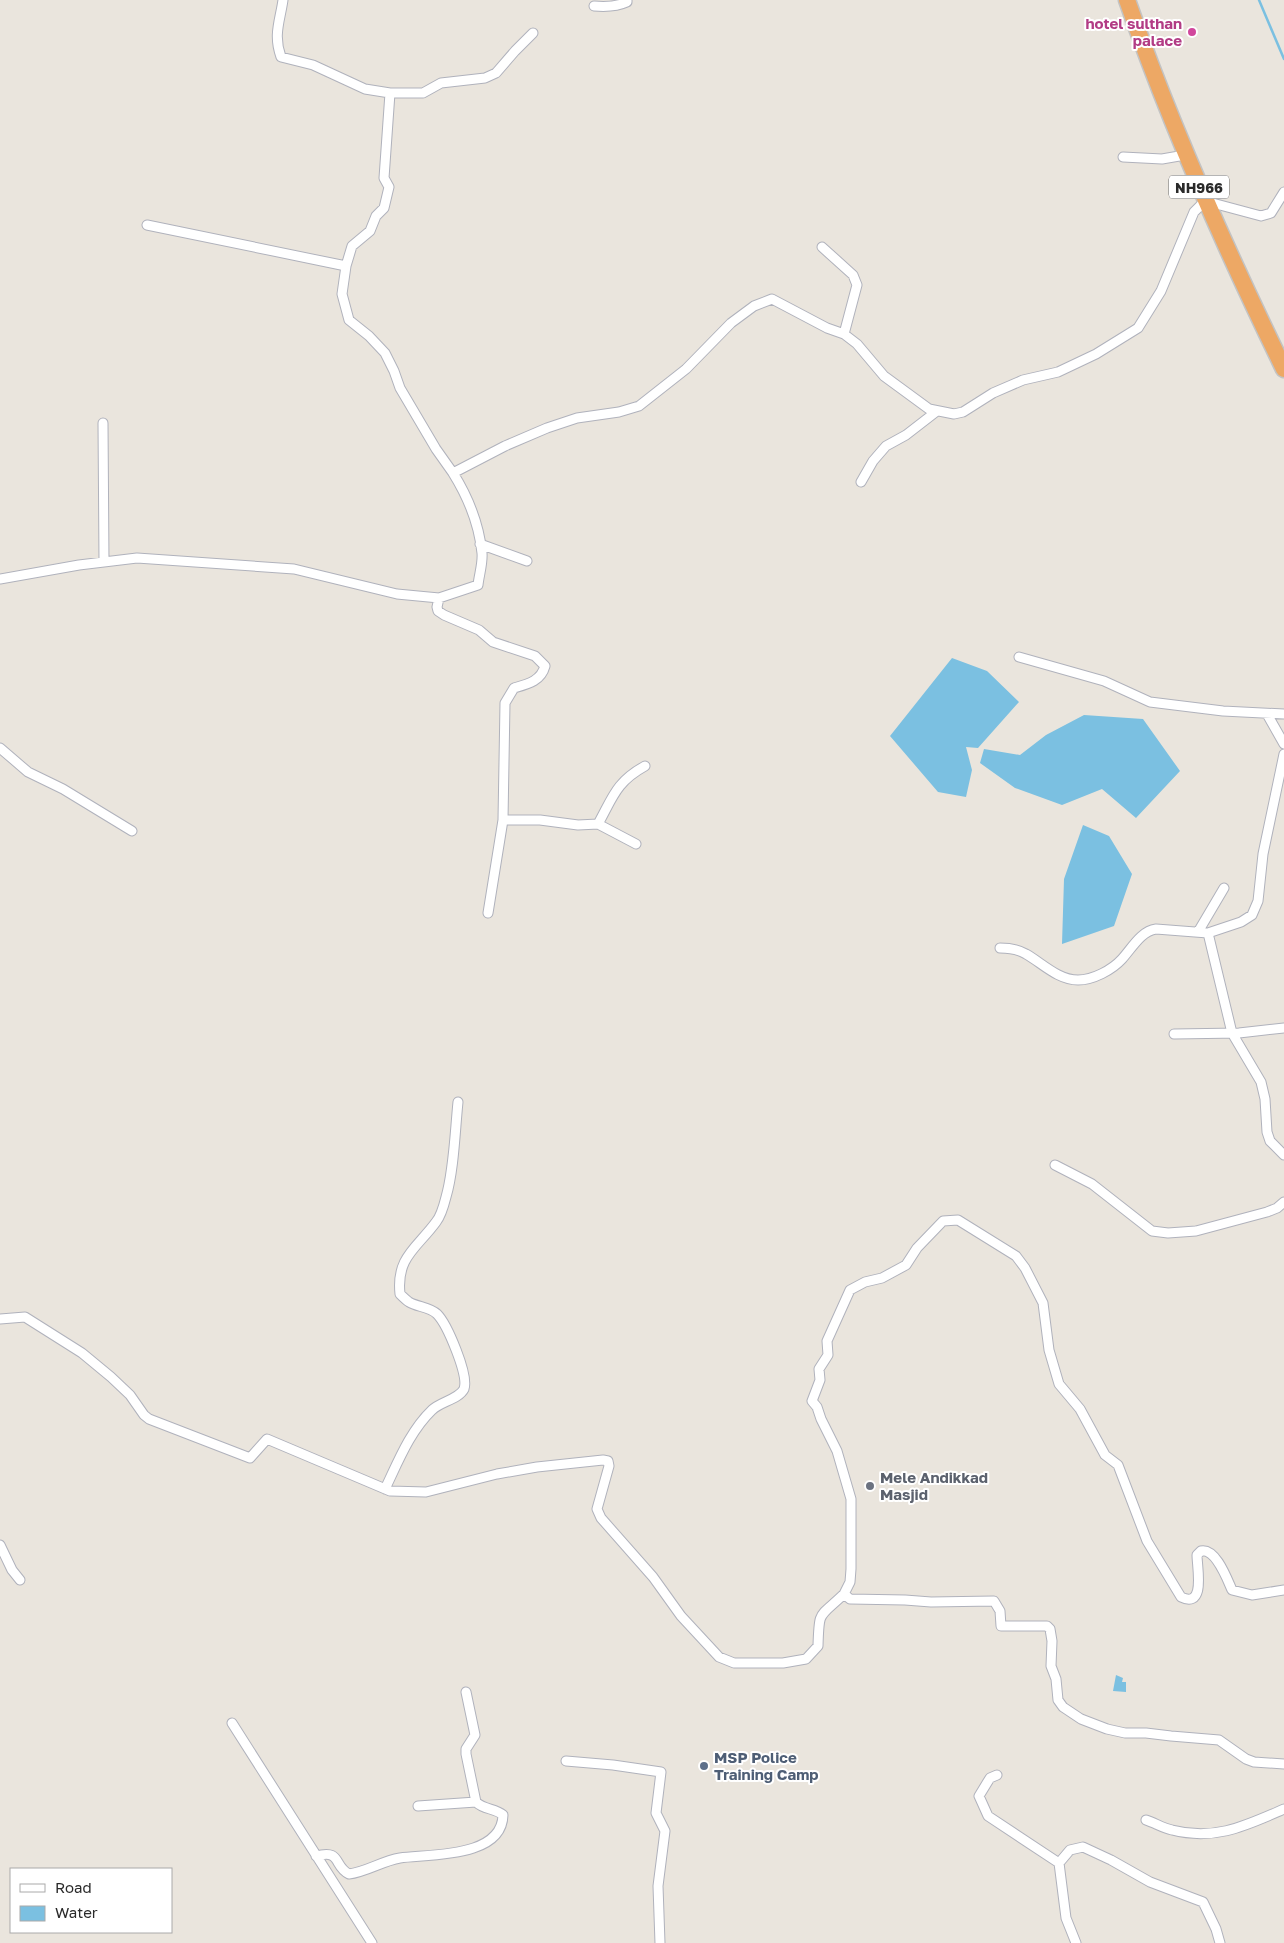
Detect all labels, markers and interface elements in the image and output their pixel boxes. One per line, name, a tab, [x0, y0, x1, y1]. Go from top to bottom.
place label: hotel sulthan palace	[1085, 14, 1182, 49]
marker: hotel sulthan palace	[1186, 26, 1198, 38]
road number: NH966	[1169, 176, 1229, 198]
place label: Mele Andikkad Masjid	[880, 1468, 988, 1503]
marker: Mele Andikkad Masjid	[864, 1480, 876, 1492]
place label: MSP Police Training Camp	[714, 1748, 819, 1783]
marker: MSP Police Training Camp	[698, 1760, 710, 1772]
legend	[10, 1868, 172, 1933]
text: Road	[55, 1878, 92, 1896]
text: Water	[55, 1903, 98, 1921]

